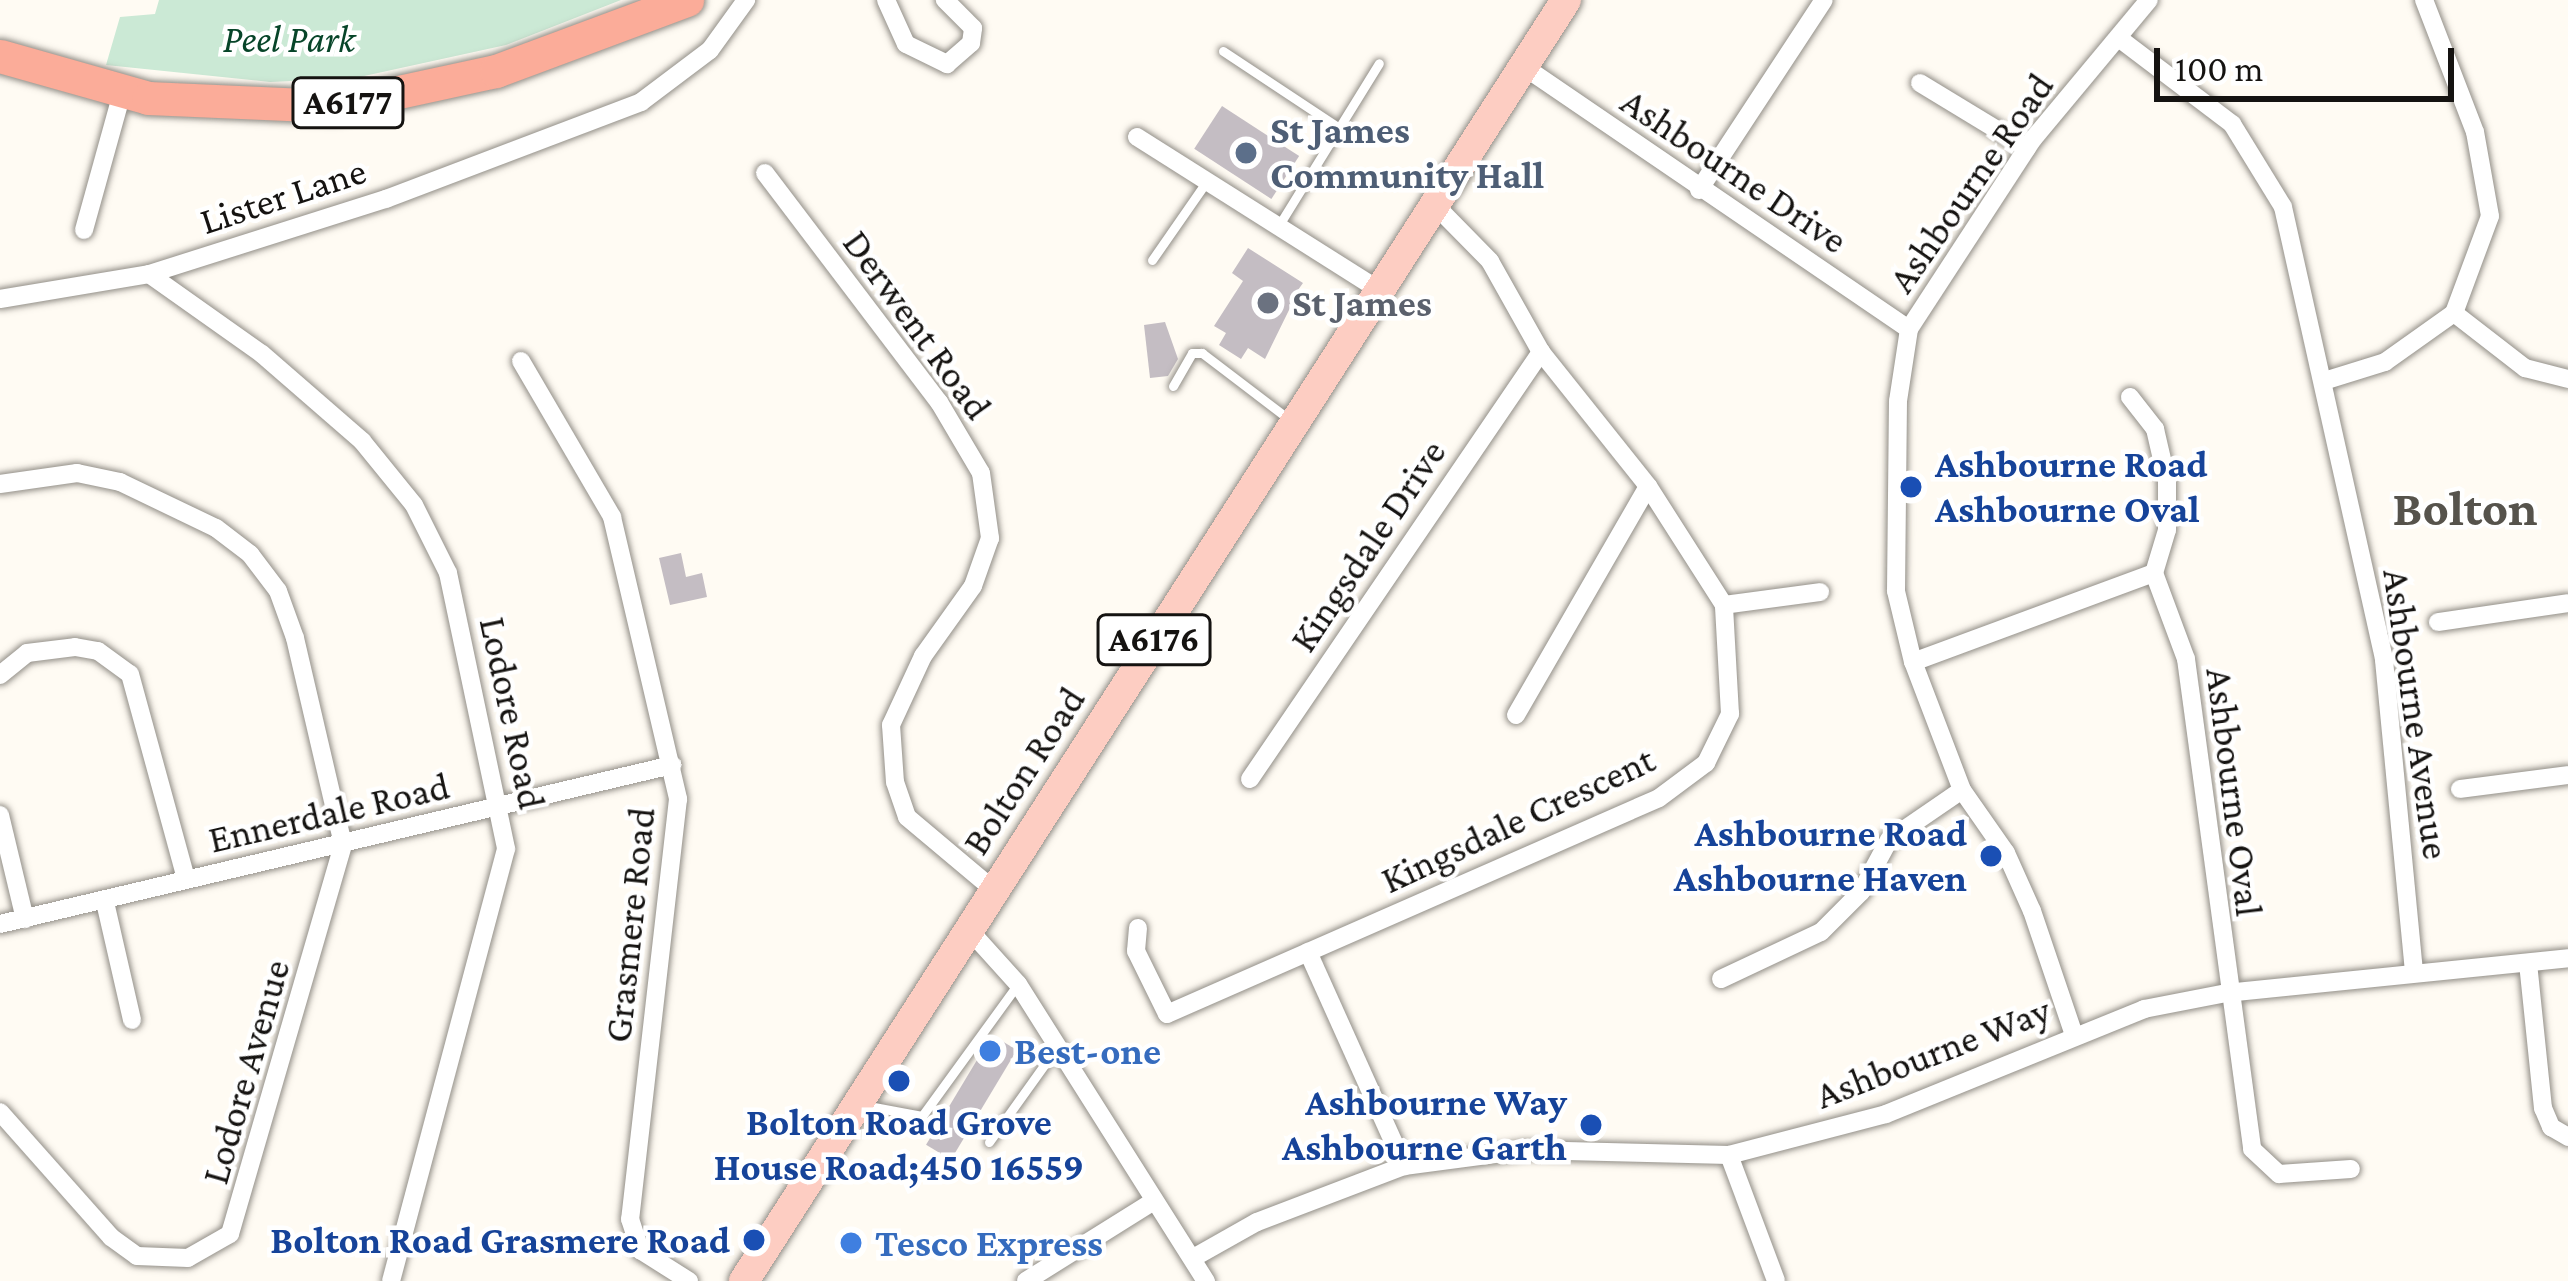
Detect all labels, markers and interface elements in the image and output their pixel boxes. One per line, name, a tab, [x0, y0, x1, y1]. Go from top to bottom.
park label: Peel Park	[223, 16, 355, 62]
scale bar	[2160, 24, 2460, 98]
text: 100 m	[2175, 49, 2263, 89]
street label: Ashbourne Road	[1878, 64, 2064, 302]
road number: A6177	[291, 73, 405, 133]
street label: Ashbourne Drive	[1612, 78, 1856, 264]
place label: St James Community Hall	[1270, 108, 1544, 199]
marker: St James Community Hall	[1233, 140, 1259, 166]
street label: Lister Lane	[194, 147, 372, 245]
street label: Derwent Road	[833, 221, 1001, 429]
place label: St James	[1292, 280, 1432, 326]
marker: St James	[1255, 290, 1281, 316]
street label: Kingsdale Drive	[1280, 431, 1456, 661]
place label: Ashbourne Road Ashbourne Oval	[1935, 442, 2208, 533]
marker: Ashbourne Road Ashbourne Oval	[1898, 474, 1924, 500]
district label: Bolton	[2393, 477, 2537, 539]
street label: Ashbourne Avenue	[2372, 566, 2460, 862]
road number: A6176	[1094, 610, 1214, 670]
street label: Lodore Road	[469, 613, 555, 813]
street label: Ashbourne Oval	[2196, 665, 2272, 919]
street label: Bolton Road	[953, 678, 1095, 864]
street label: Kingsdale Crescent	[1374, 736, 1662, 904]
street label: Ennerdale Road	[204, 763, 454, 863]
street label: Grasmere Road	[594, 805, 666, 1045]
place label: Ashbourne Road Ashbourne Haven	[1674, 811, 1967, 902]
marker: Ashbourne Road Ashbourne Haven	[1978, 843, 2004, 869]
street label: Lodore Avenue	[192, 955, 300, 1189]
street label: Ashbourne Way	[1809, 987, 2057, 1119]
place label: Best-one	[1014, 1028, 1161, 1074]
marker: Best-one	[977, 1038, 1003, 1064]
marker: Bolton Road Grove House Road;450 16559	[886, 1068, 912, 1094]
place label: Ashbourne Way Ashbourne Garth	[1282, 1080, 1567, 1171]
place label: Bolton Road Grove House Road;450 16559	[714, 1100, 1084, 1191]
marker: Ashbourne Way Ashbourne Garth	[1578, 1112, 1604, 1138]
place label: Bolton Road Grasmere Road	[270, 1217, 730, 1263]
place label: Tesco Express	[875, 1220, 1103, 1266]
marker: Bolton Road Grasmere Road	[741, 1227, 767, 1253]
marker: Tesco Express	[838, 1230, 864, 1256]

